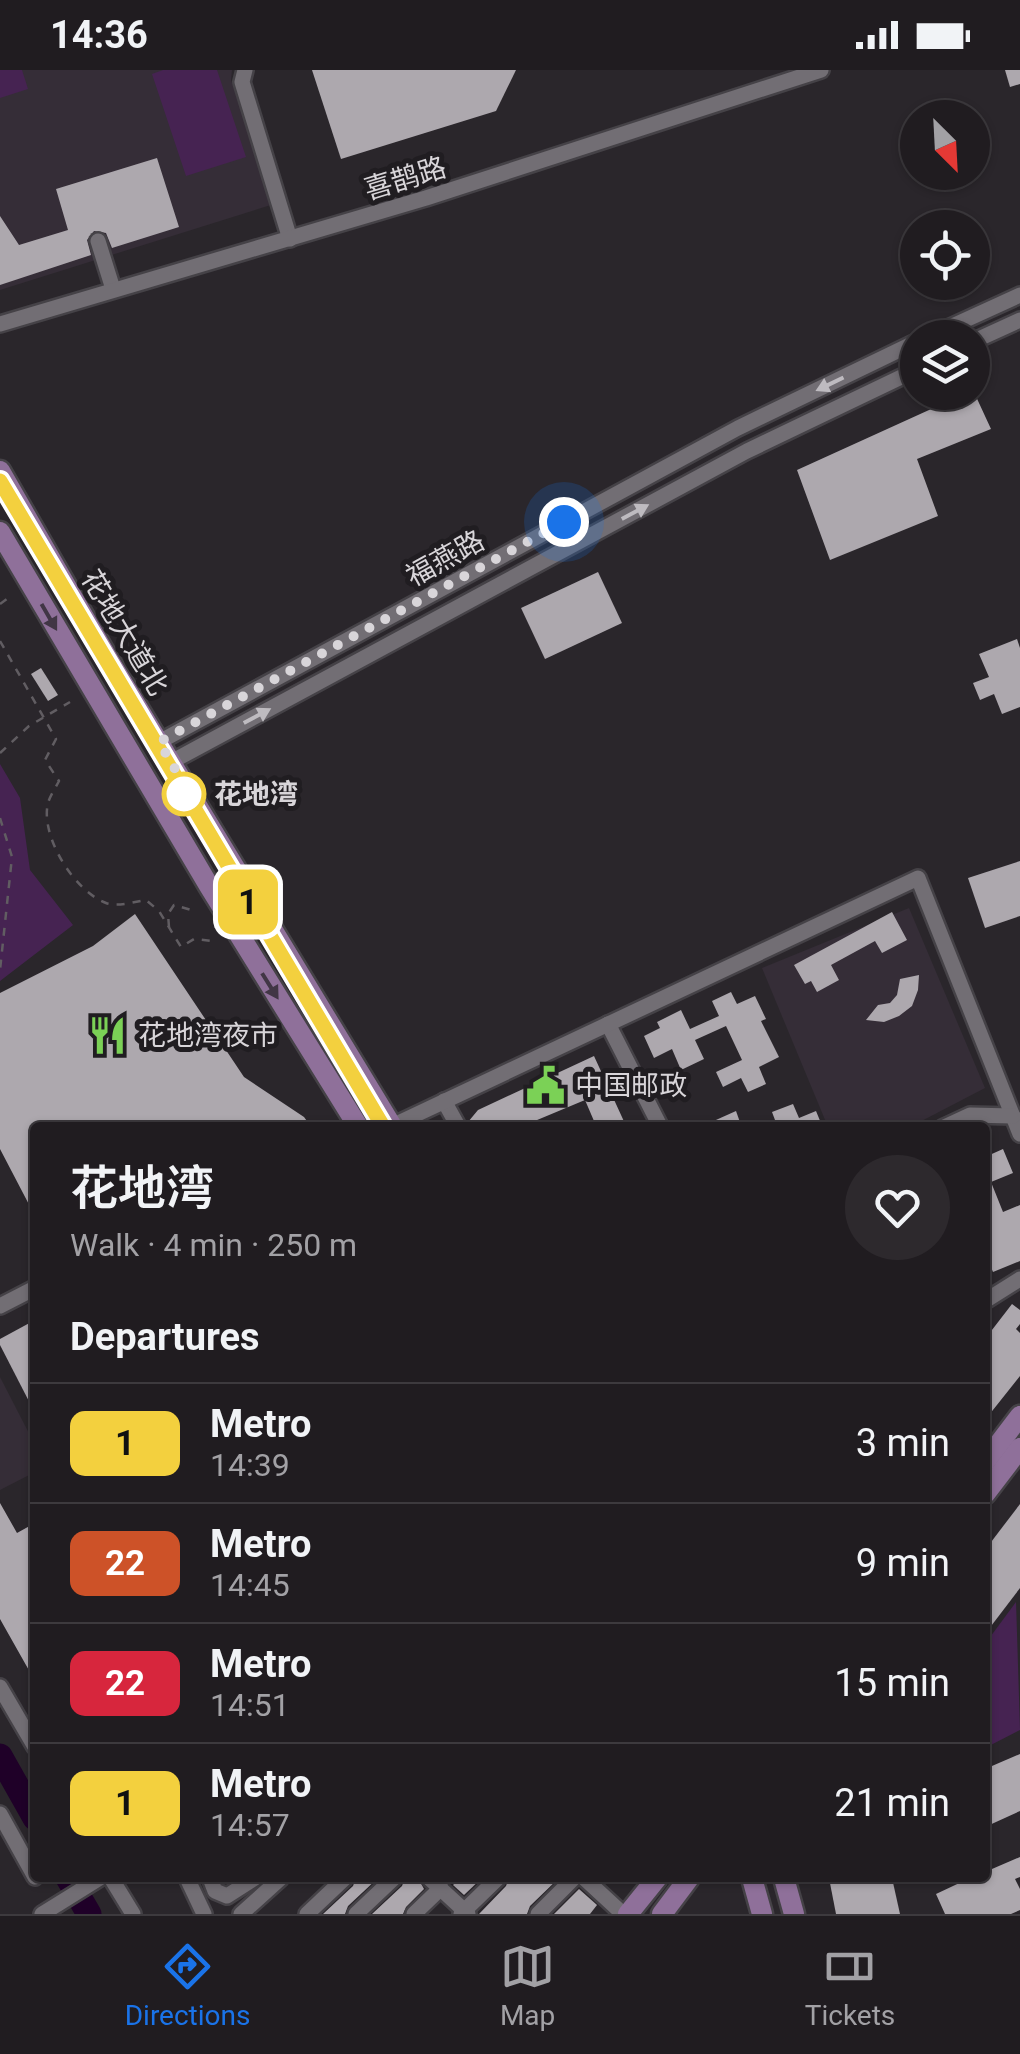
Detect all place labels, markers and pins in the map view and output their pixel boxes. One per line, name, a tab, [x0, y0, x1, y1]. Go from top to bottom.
marker: 花地湾	[163, 773, 205, 815]
place label: 花地湾	[214, 778, 298, 811]
restaurant icon: 花地湾夜市	[87, 1014, 129, 1056]
place label: 花地湾夜市	[138, 1019, 278, 1052]
public building icon: 中国邮政	[524, 1064, 566, 1106]
place label: 中国邮政	[575, 1069, 687, 1102]

